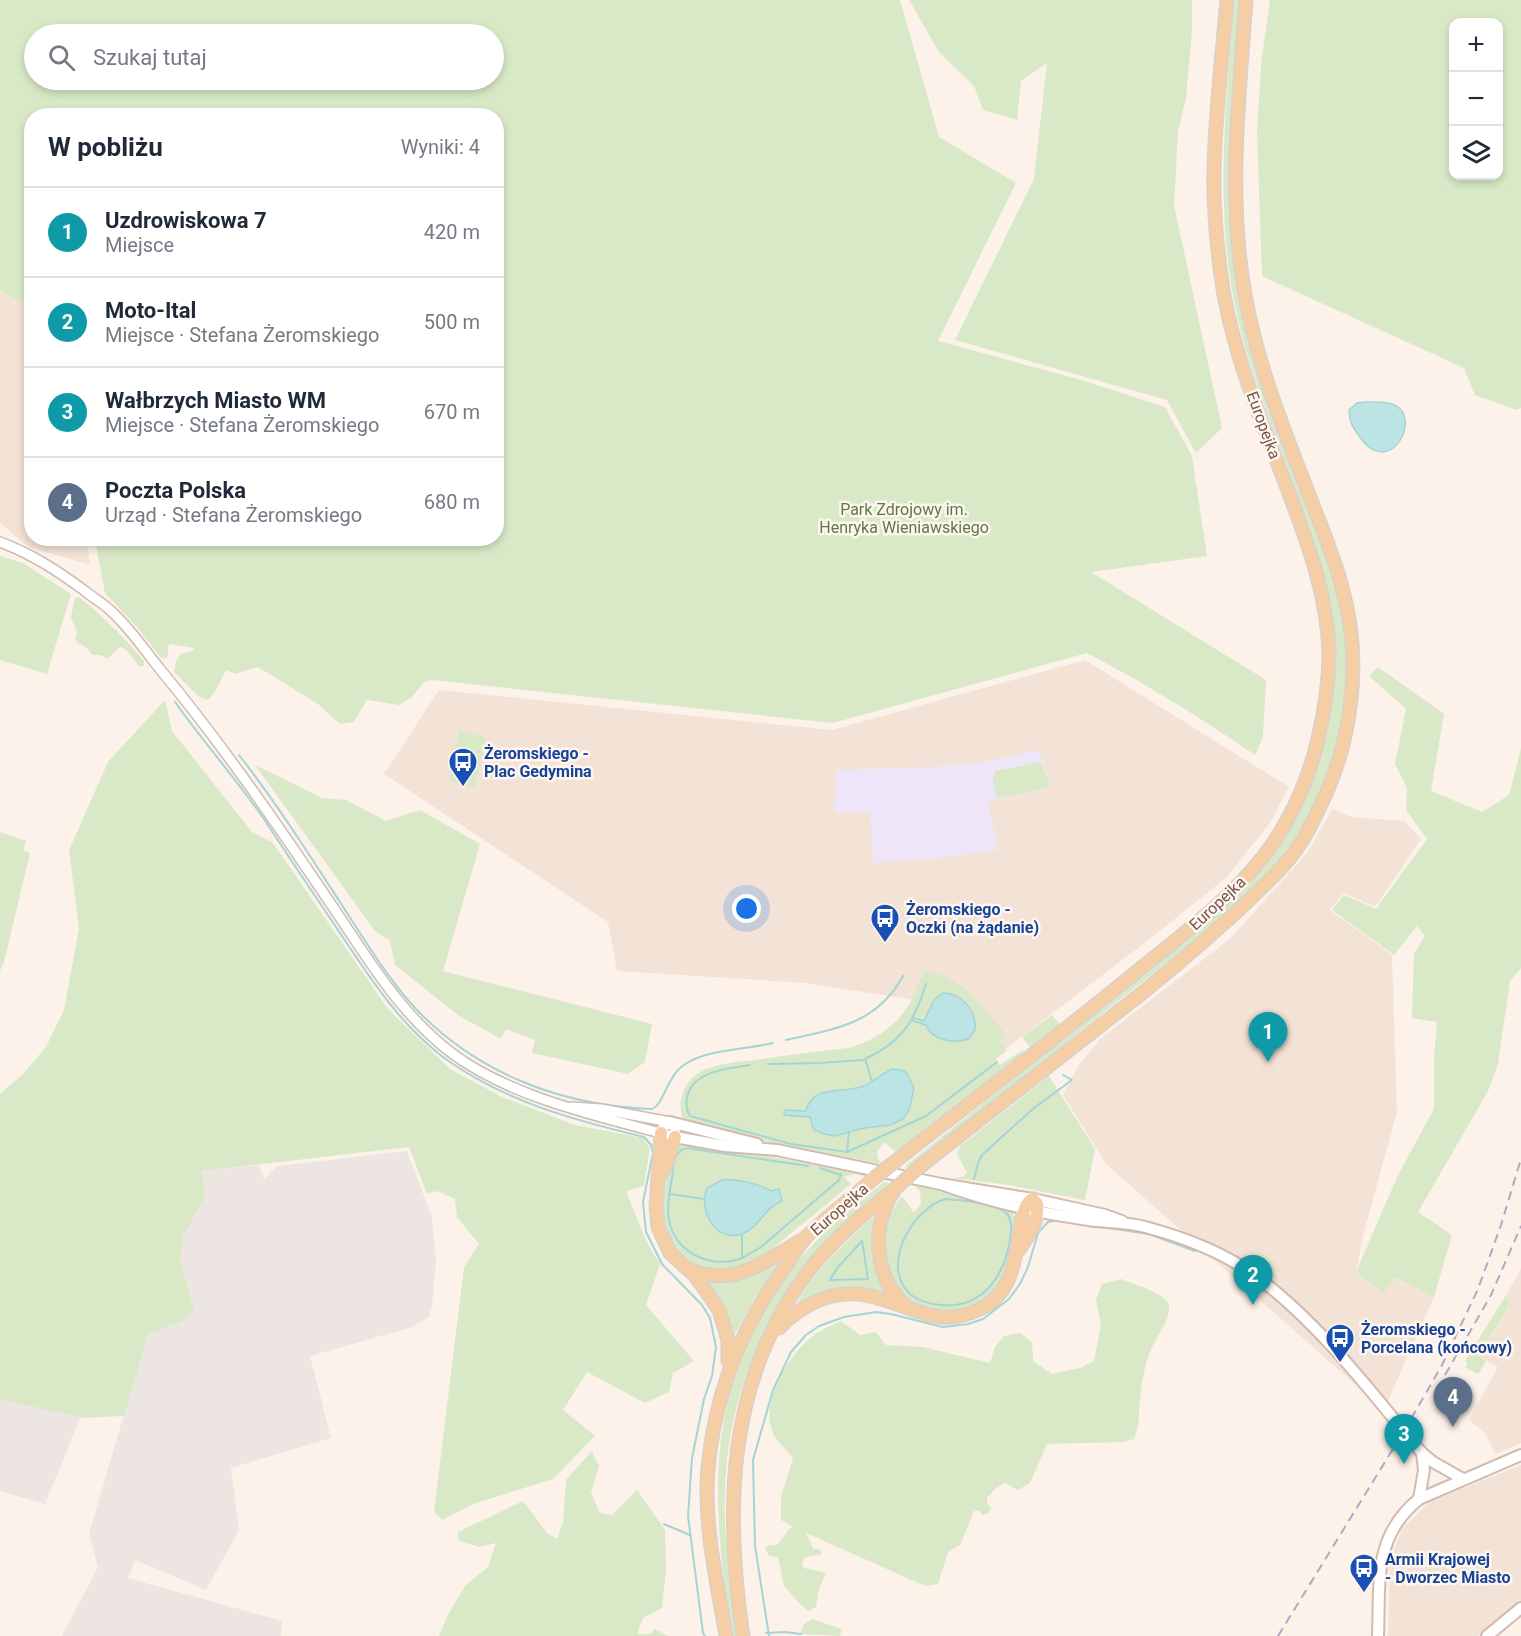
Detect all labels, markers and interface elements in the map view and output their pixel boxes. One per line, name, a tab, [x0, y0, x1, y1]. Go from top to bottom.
map controls	[1449, 18, 1503, 180]
button: +	[1449, 18, 1503, 72]
search box	[24, 24, 504, 90]
icon: search	[45, 41, 78, 74]
text: Szukaj tutaj	[93, 45, 207, 70]
button: −	[1449, 72, 1503, 126]
button: layers	[1449, 126, 1503, 180]
text: W pobliżu	[48, 132, 163, 162]
text: Wyniki: 4	[401, 135, 480, 159]
text: Uzdrowiskowa 7	[105, 208, 267, 233]
text: 1	[62, 220, 73, 244]
text: 420 m	[424, 220, 480, 244]
text: Miejsce	[105, 233, 174, 257]
text: Moto-Ital	[105, 298, 196, 323]
text: 2	[62, 310, 73, 334]
text: 500 m	[424, 310, 480, 334]
text: Miejsce · Stefana Żeromskiego	[105, 323, 379, 347]
text: Wałbrzych Miasto WM	[105, 388, 326, 413]
street label: Europejka	[1243, 389, 1284, 461]
text: 3	[62, 400, 73, 424]
text: 670 m	[424, 400, 480, 424]
text: Miejsce · Stefana Żeromskiego	[105, 413, 379, 437]
text: Poczta Polska	[105, 478, 246, 503]
text: 4	[62, 490, 73, 514]
text: 680 m	[424, 490, 480, 514]
park label: Park Zdrojowy im. Henryka Wieniawskiego	[819, 500, 989, 537]
text: Urząd · Stefana Żeromskiego	[105, 503, 362, 527]
place label: Żeromskiego - Plac Gedymina	[484, 744, 592, 781]
bus stop icon: Żeromskiego - Plac Gedymina	[447, 746, 479, 788]
street label: Europejka	[1185, 872, 1250, 934]
your location	[732, 894, 761, 923]
place label: Żeromskiego - Oczki (na żądanie)	[906, 900, 1039, 937]
bus stop icon: Żeromskiego - Oczki (na żądanie)	[869, 902, 901, 944]
pin: 1	[1248, 1012, 1288, 1062]
street label: Europejka	[807, 1179, 872, 1240]
pin: 2	[1234, 1256, 1272, 1305]
place label: Żeromskiego - Porcelana (końcowy)	[1361, 1320, 1512, 1357]
bus stop icon: Żeromskiego - Porcelana (końcowy)	[1324, 1322, 1356, 1364]
pin: 4	[1434, 1378, 1472, 1427]
pin: 3	[1384, 1414, 1424, 1464]
place label: Armii Krajowej - Dworzec Miasto	[1385, 1550, 1511, 1587]
bus stop icon: Armii Krajowej - Dworzec Miasto	[1348, 1552, 1380, 1594]

